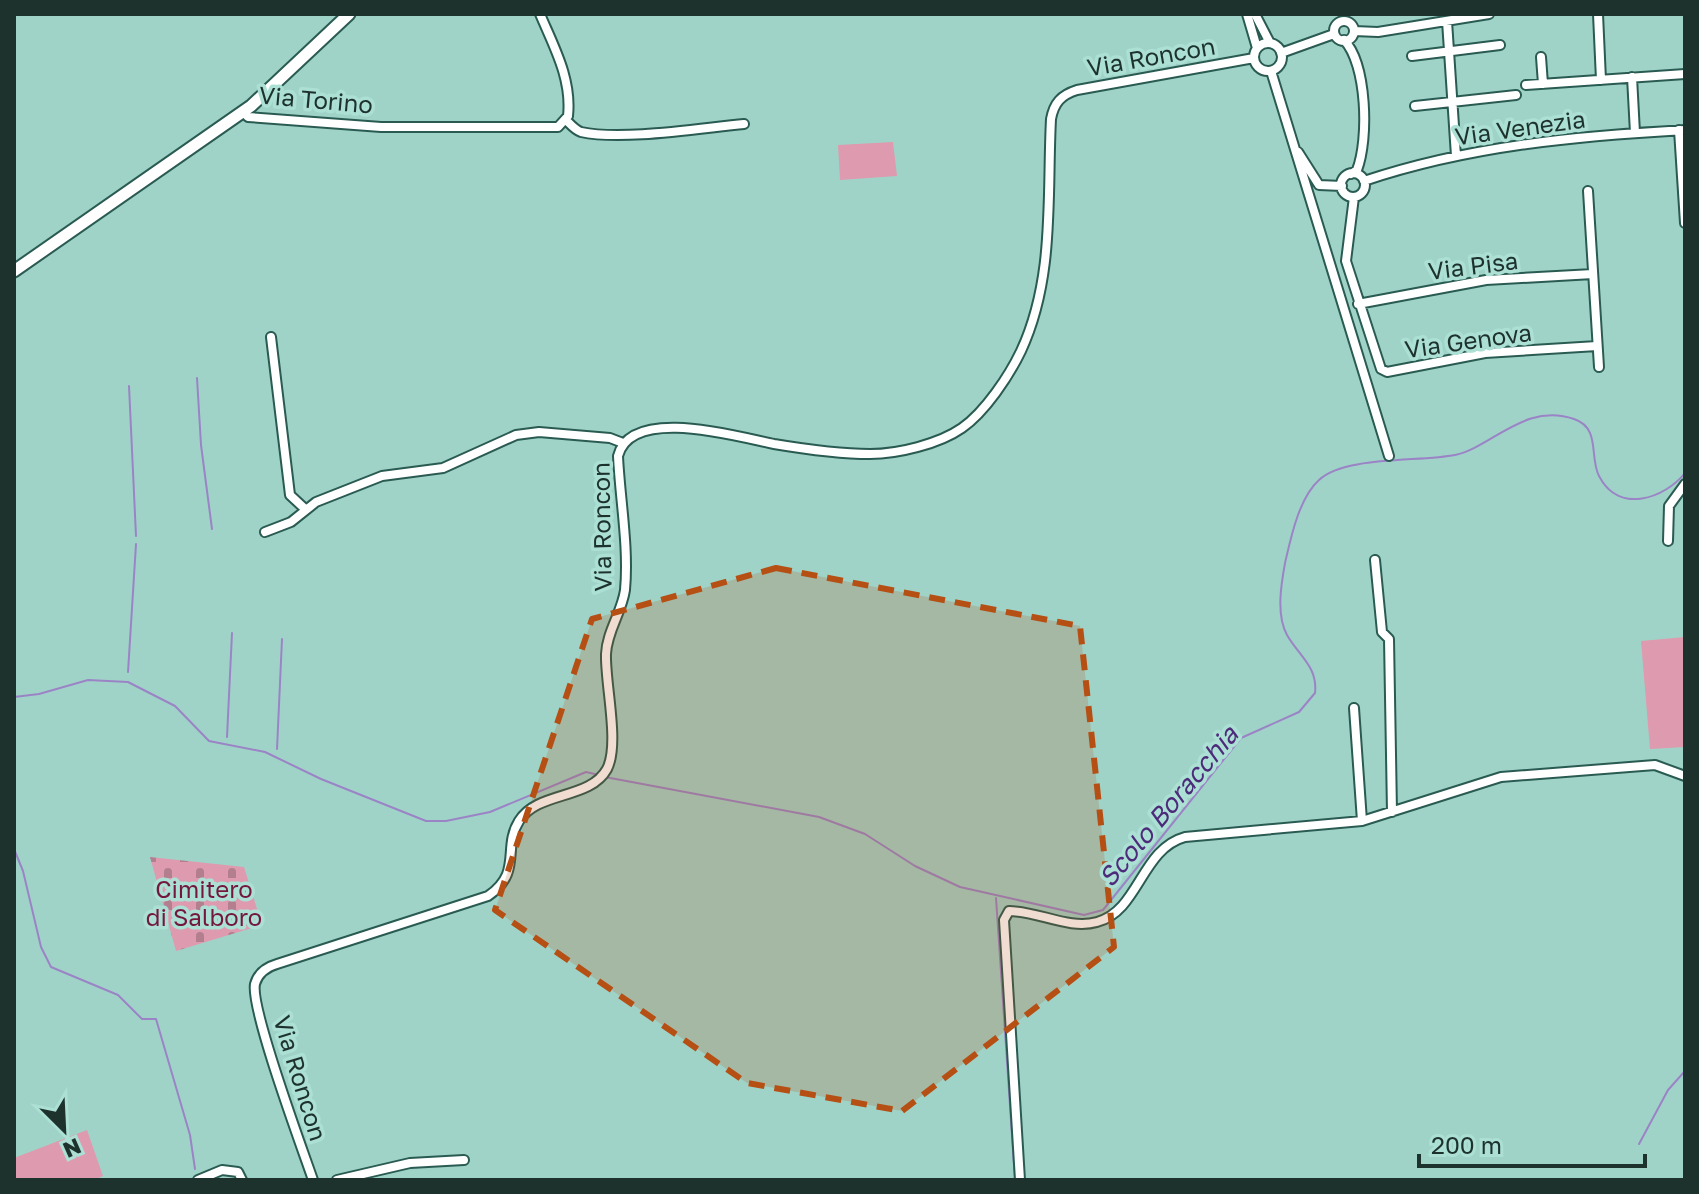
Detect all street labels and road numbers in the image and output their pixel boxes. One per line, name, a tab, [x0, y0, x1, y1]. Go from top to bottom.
street label: Via Roncon	[1085, 30, 1217, 82]
street label: Via Torino	[258, 80, 374, 118]
street label: Via Venezia	[1453, 103, 1587, 151]
street label: Via Pisa	[1426, 245, 1520, 285]
street label: Via Genova	[1403, 317, 1533, 363]
street label: Via Roncon	[585, 462, 617, 592]
street label: Via Roncon	[268, 1012, 334, 1144]

